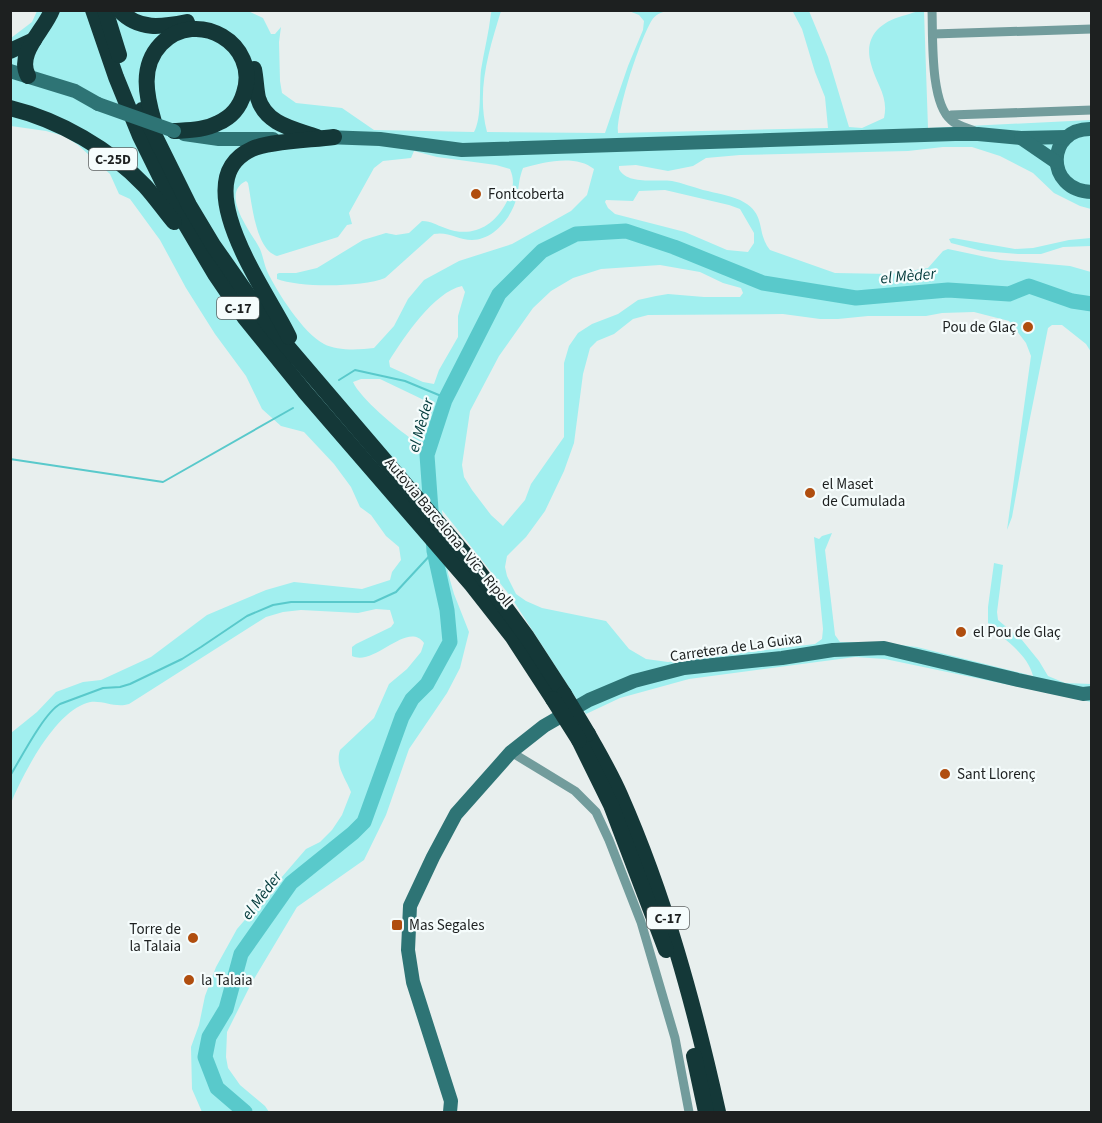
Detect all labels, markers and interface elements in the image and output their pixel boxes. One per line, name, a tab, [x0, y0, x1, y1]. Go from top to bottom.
road number: C-25D	[89, 148, 137, 170]
place label: Fontcoberta	[488, 184, 564, 205]
marker: Fontcoberta	[469, 187, 483, 201]
water label: el Mèder	[879, 262, 938, 289]
road number: C-17	[217, 297, 259, 319]
place label: Pou de Glaç	[942, 317, 1016, 338]
marker: Pou de Glaç	[1021, 320, 1035, 334]
water label: el Mèder	[403, 394, 440, 455]
street label: Autovia Barcelona - Vic - Ripoll	[380, 453, 518, 612]
place label: el Maset de Cumulada	[822, 474, 905, 512]
marker: el Maset de Cumulada	[803, 486, 817, 500]
place label: el Pou de Glaç	[973, 622, 1061, 643]
marker: el Pou de Glaç	[954, 625, 968, 639]
street label: Carretera de La Guixa	[669, 628, 803, 667]
place label: Sant Llorenç	[957, 764, 1036, 785]
marker: Sant Llorenç	[938, 767, 952, 781]
water label: el Mèder	[236, 866, 288, 924]
road number: C-17	[647, 907, 689, 929]
place label: Mas Segales	[409, 915, 484, 936]
marker: Mas Segales	[390, 918, 404, 932]
place label: Torre de la Talaia	[129, 919, 181, 957]
marker: Torre de la Talaia	[186, 931, 200, 945]
place label: la Talaia	[201, 970, 253, 991]
marker: la Talaia	[182, 973, 196, 987]

